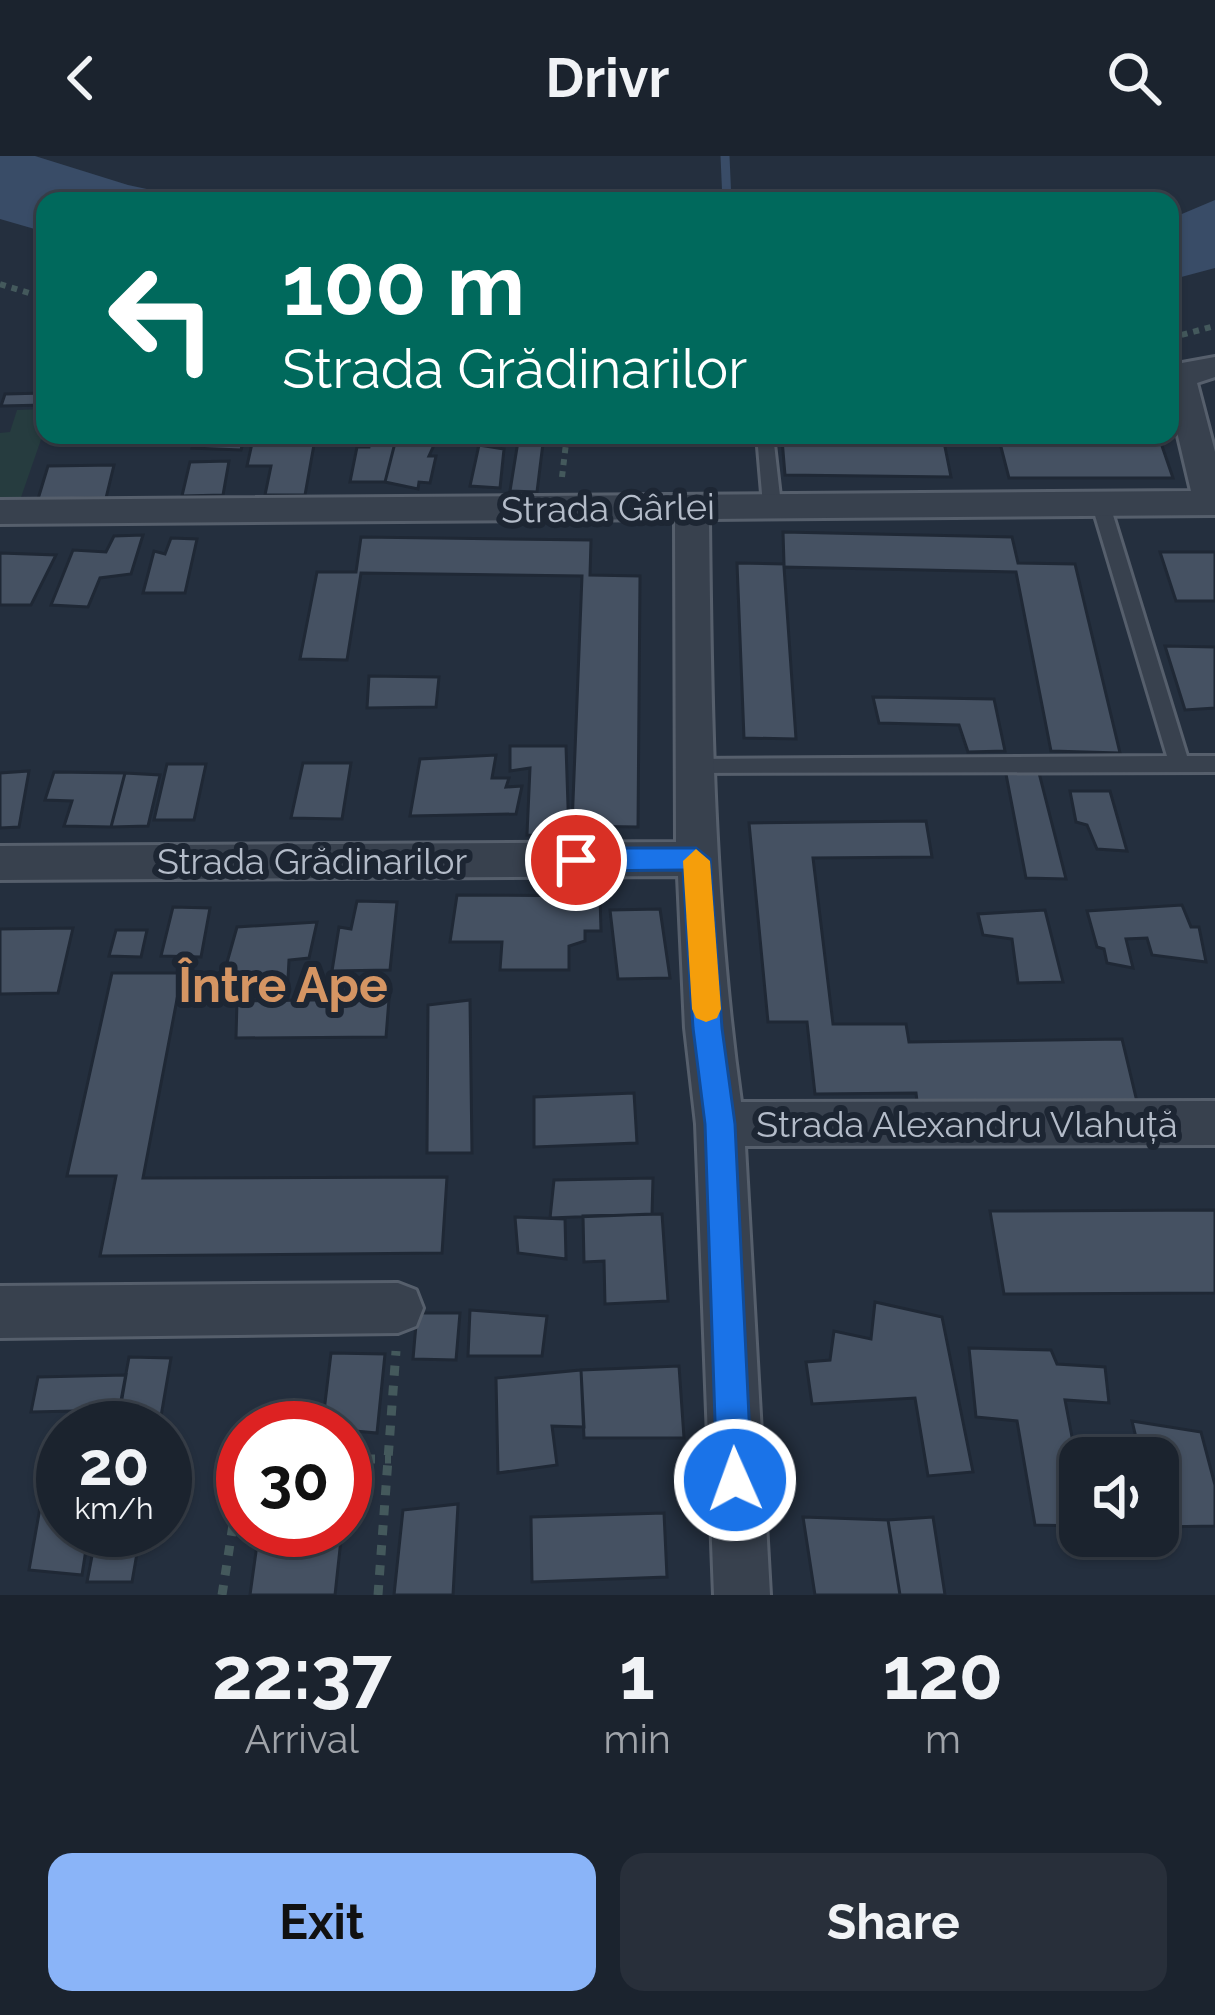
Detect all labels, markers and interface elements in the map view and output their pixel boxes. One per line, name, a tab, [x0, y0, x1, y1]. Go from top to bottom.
icon: back	[48, 45, 114, 111]
icon: search	[1101, 45, 1167, 111]
text: Drivr	[546, 46, 669, 110]
text: 100 m	[282, 236, 525, 335]
icon: left	[84, 240, 240, 396]
text: Strada Grădinarilor	[282, 337, 747, 401]
street label: Strada Gârlei	[501, 485, 715, 531]
pin	[525, 809, 627, 911]
icon: arrive	[543, 827, 609, 893]
street label: Strada Grădinarilor	[157, 840, 467, 882]
district label: Între Ape	[177, 957, 388, 1013]
street label: Strada Alexandru Vlahuță	[756, 1103, 1178, 1145]
speed limit sign: 30	[216, 1401, 372, 1557]
position arrow	[672, 1417, 798, 1543]
text: 20	[79, 1429, 149, 1499]
map controls	[1059, 1437, 1179, 1557]
button: sound	[1059, 1437, 1179, 1557]
text: km/h	[74, 1491, 154, 1526]
text: 22:37	[212, 1631, 392, 1716]
text: 1	[619, 1631, 655, 1716]
text: 120	[883, 1631, 1003, 1716]
text: Arrival	[245, 1716, 359, 1762]
text: min	[604, 1716, 671, 1762]
text: m	[925, 1716, 961, 1762]
button: Exit	[48, 1853, 596, 1991]
button: Share	[620, 1853, 1167, 1991]

